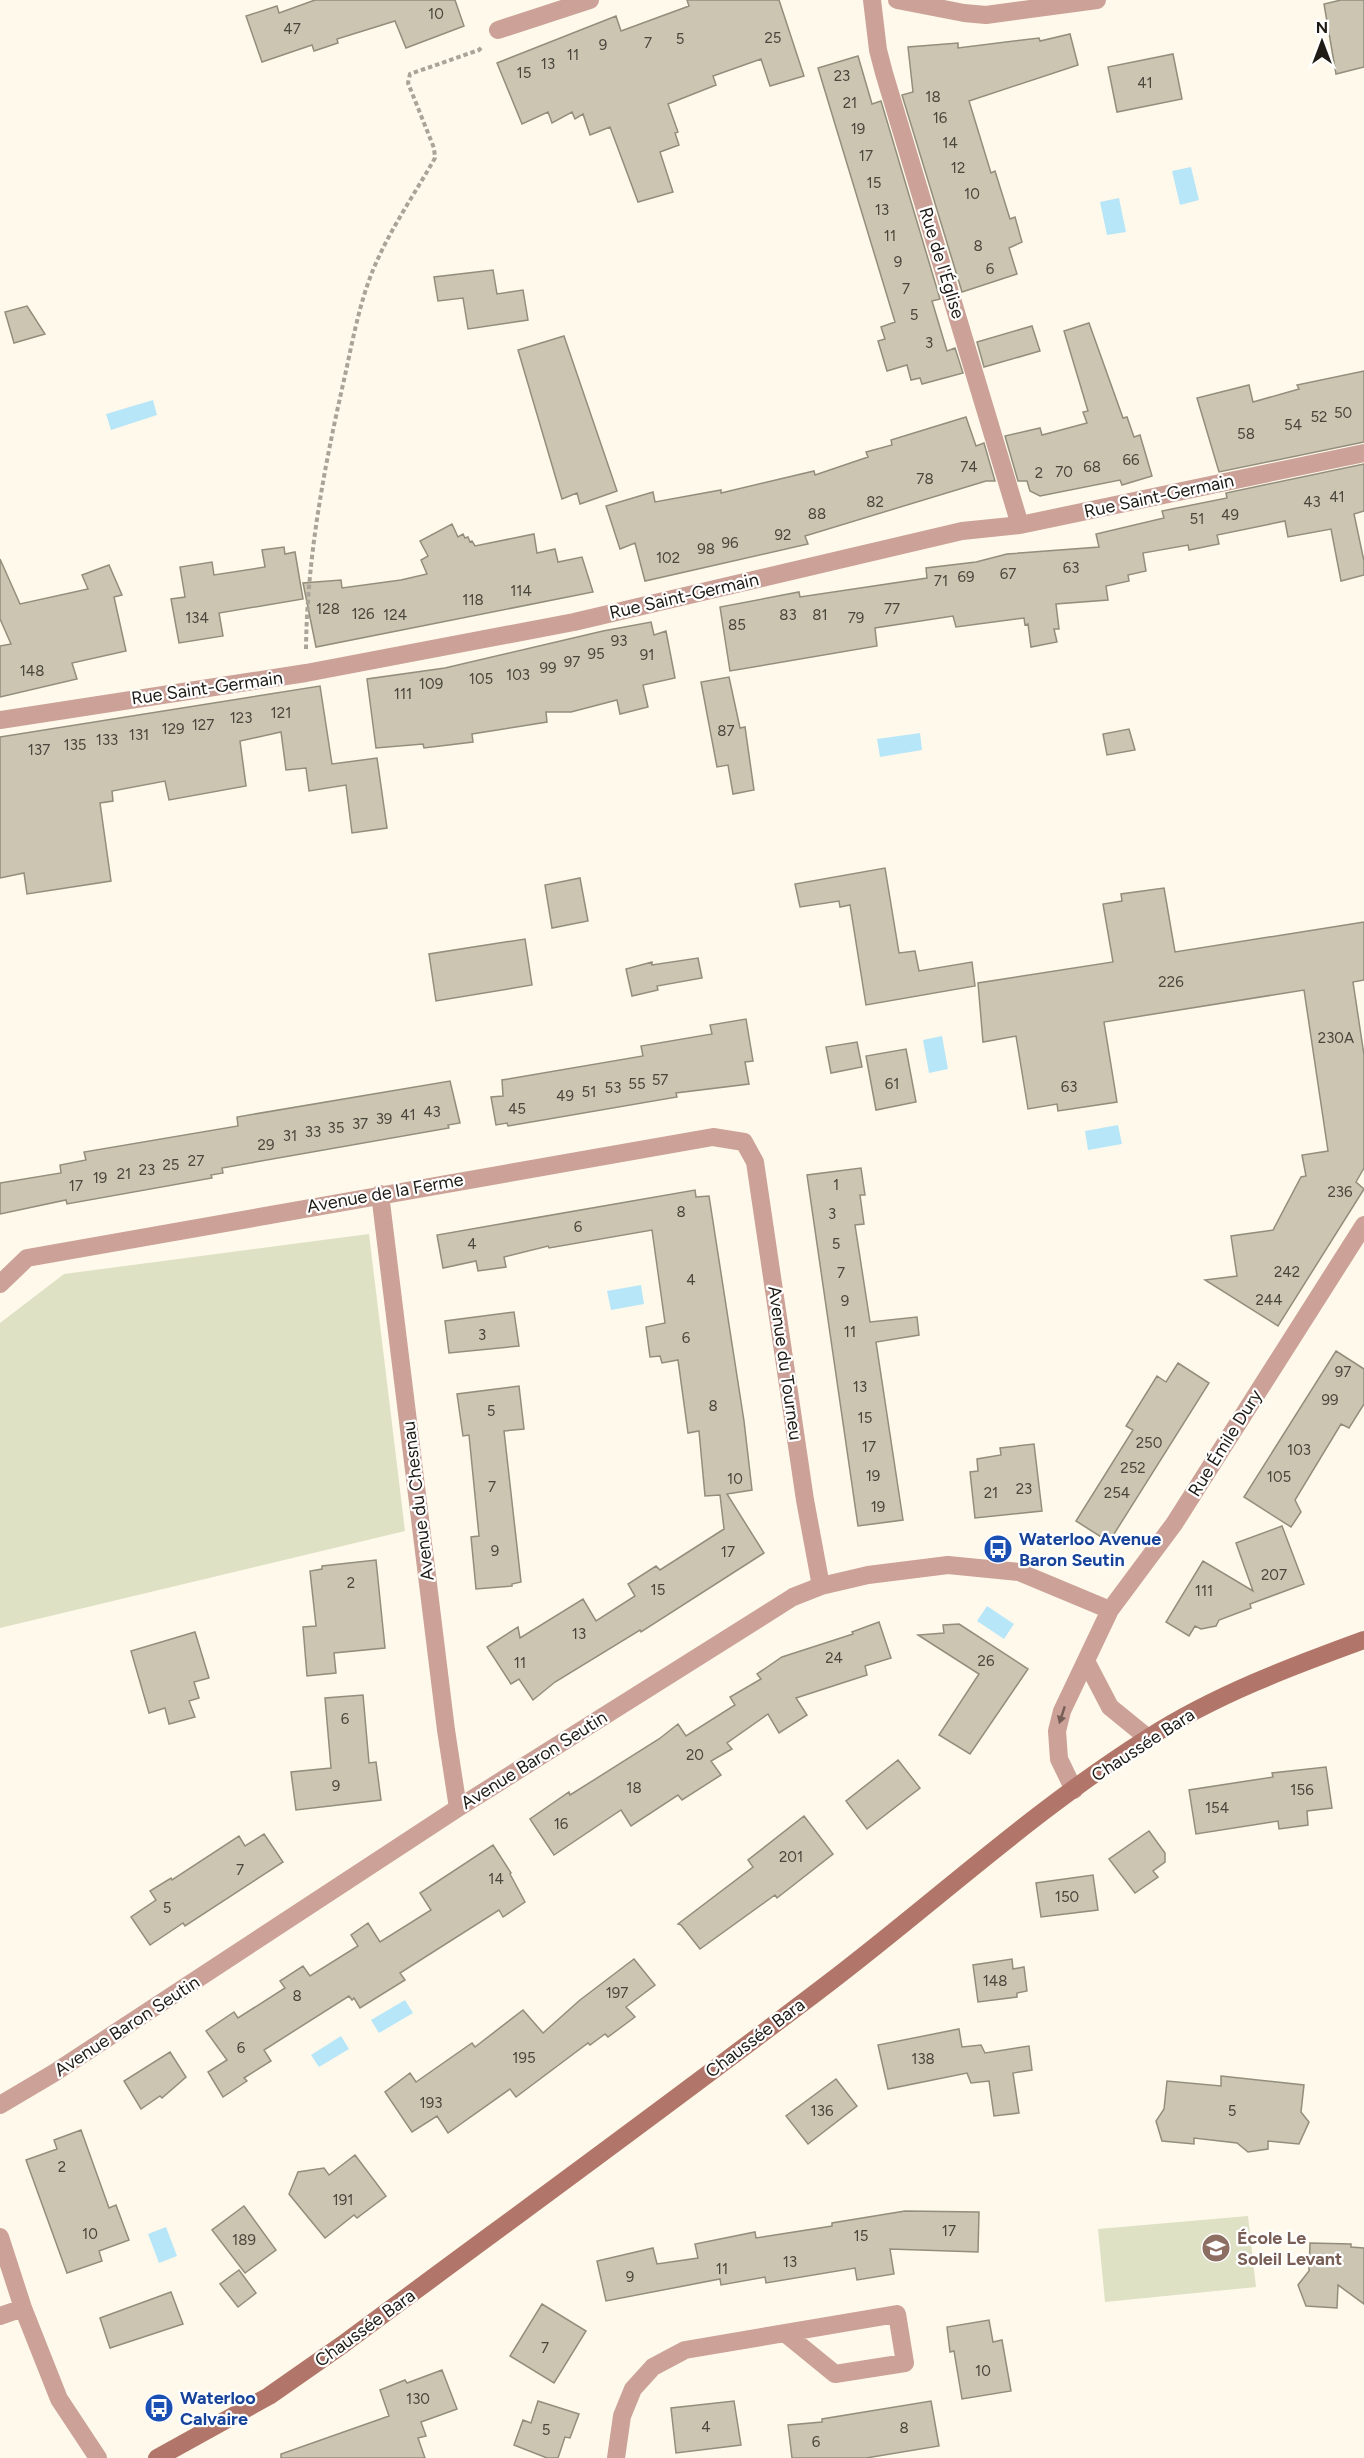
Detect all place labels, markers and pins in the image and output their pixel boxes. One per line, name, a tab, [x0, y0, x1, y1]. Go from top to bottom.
place label: Waterloo Avenue Baron Seutin	[1019, 1528, 1161, 1571]
bus stop icon: Waterloo Avenue Baron Seutin	[982, 1533, 1014, 1565]
place label: École Le Soleil Levant	[1237, 2227, 1342, 2270]
school or university icon: École Le Soleil Levant	[1200, 2232, 1232, 2264]
place label: Waterloo Calvaire	[180, 2387, 256, 2430]
bus stop icon: Waterloo Calvaire	[143, 2392, 175, 2424]

